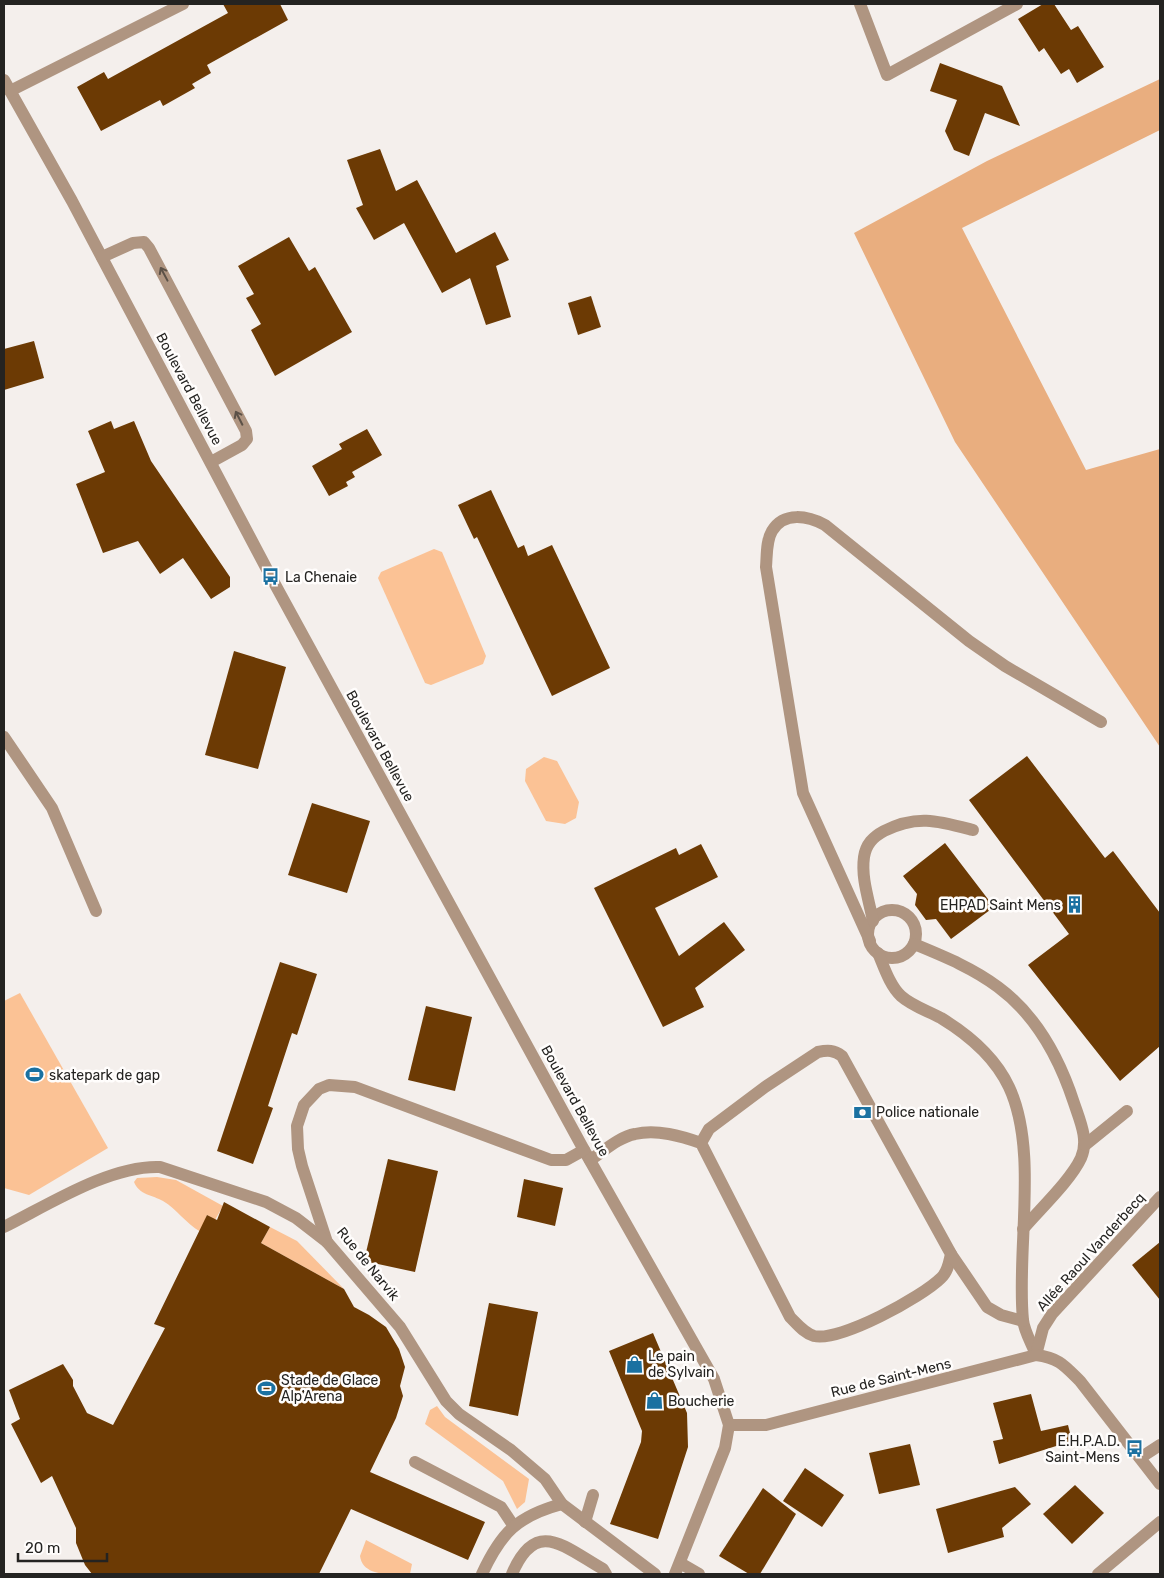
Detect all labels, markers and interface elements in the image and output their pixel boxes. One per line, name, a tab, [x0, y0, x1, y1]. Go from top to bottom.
one-way arrow	[158, 268, 168, 282]
street label: Boulevard Bellevue	[152, 330, 226, 448]
one-way arrow	[234, 411, 243, 426]
bus stop icon: La Chenaie	[261, 567, 281, 587]
place label: La Chenaie	[285, 569, 357, 586]
street label: Boulevard Bellevue	[342, 687, 418, 805]
building icon: EHPAD Saint Mens	[1065, 895, 1085, 915]
place label: EHPAD Saint Mens	[940, 897, 1061, 914]
street label: Boulevard Bellevue	[537, 1042, 613, 1160]
sports icon: skatepark de gap	[25, 1065, 45, 1085]
place label: skatepark de gap	[49, 1067, 160, 1084]
bank icon: Police nationale	[852, 1102, 872, 1122]
place label: Police nationale	[876, 1104, 979, 1121]
street label: Allée Raoul Vanderbecq	[1033, 1189, 1149, 1315]
street label: Rue de Narvik	[333, 1224, 403, 1305]
place label: Le pain de Sylvain	[648, 1348, 715, 1381]
shop icon: Le pain de Sylvain	[624, 1354, 644, 1374]
street label: Rue de Saint-Mens	[829, 1355, 953, 1401]
place label: Stade de Glace Alp'Arena	[281, 1372, 379, 1405]
sports icon: Stade de Glace Alp'Arena	[257, 1378, 277, 1398]
shop icon: Boucherie	[644, 1391, 664, 1411]
place label: Boucherie	[668, 1393, 735, 1410]
place label: E.H.P.A.D. Saint-Mens	[1045, 1433, 1120, 1466]
bus stop icon: E.H.P.A.D. Saint-Mens	[1124, 1439, 1144, 1459]
scale bar	[18, 1530, 106, 1562]
text: 20 m	[25, 1539, 60, 1557]

